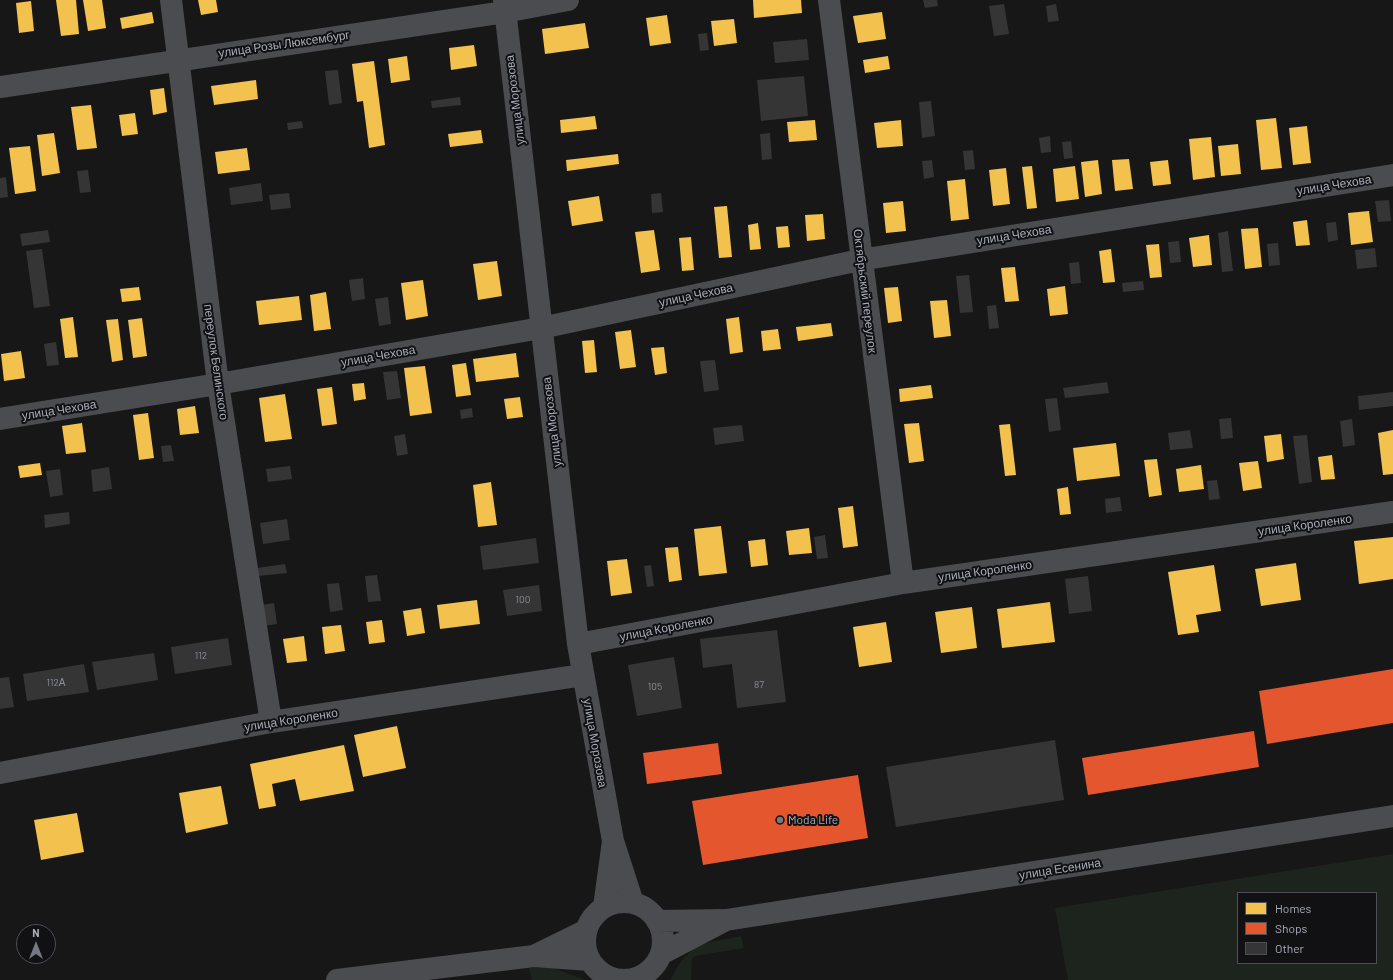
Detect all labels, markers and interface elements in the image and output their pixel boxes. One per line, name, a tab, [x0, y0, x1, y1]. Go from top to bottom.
street label: улица Розы Люксембург	[217, 28, 351, 60]
street label: улица Морозова	[502, 54, 528, 146]
street label: улица Чехова	[1296, 172, 1372, 198]
street label: улица Чехова	[976, 222, 1052, 248]
street label: Октябрьский переулок	[850, 228, 880, 354]
street label: улица Чехова	[658, 280, 734, 310]
street label: переулок Белинского	[201, 303, 231, 421]
street label: улица Чехова	[340, 342, 416, 370]
street label: улица Морозова	[539, 376, 565, 468]
street label: улица Чехова	[21, 397, 97, 423]
street label: улица Короленко	[1257, 511, 1353, 539]
street label: улица Короленко	[937, 557, 1033, 585]
house number: 100	[516, 594, 530, 606]
street label: улица Короленко	[618, 612, 714, 644]
house number: 112	[195, 650, 207, 662]
house number: 112А	[46, 677, 66, 689]
house number: 87	[754, 679, 764, 691]
house number: 105	[648, 681, 662, 693]
street label: улица Морозова	[580, 697, 610, 789]
street label: улица Короленко	[243, 705, 339, 735]
place label: Moda Life	[788, 813, 838, 827]
marker: Moda Life	[775, 815, 785, 825]
street label: улица Есенина	[1018, 855, 1102, 883]
legend	[1237, 892, 1377, 964]
text: Homes	[1275, 901, 1311, 915]
text: Shops	[1275, 921, 1307, 935]
north arrow	[16, 924, 56, 964]
text: N	[32, 926, 40, 939]
text: Other	[1275, 941, 1304, 955]

